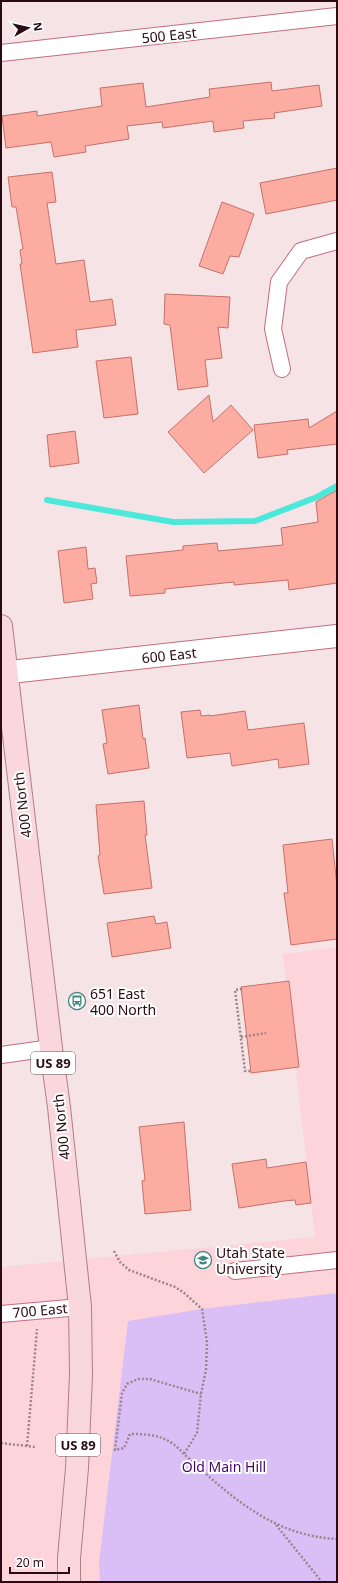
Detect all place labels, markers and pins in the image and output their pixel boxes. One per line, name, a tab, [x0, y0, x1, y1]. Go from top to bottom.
place label: 651 East 400 North	[90, 984, 156, 1019]
bus stop icon: 651 East 400 North	[67, 991, 87, 1011]
place label: Utah State University	[216, 1243, 285, 1278]
school or university icon: Utah State University	[193, 1250, 213, 1270]

